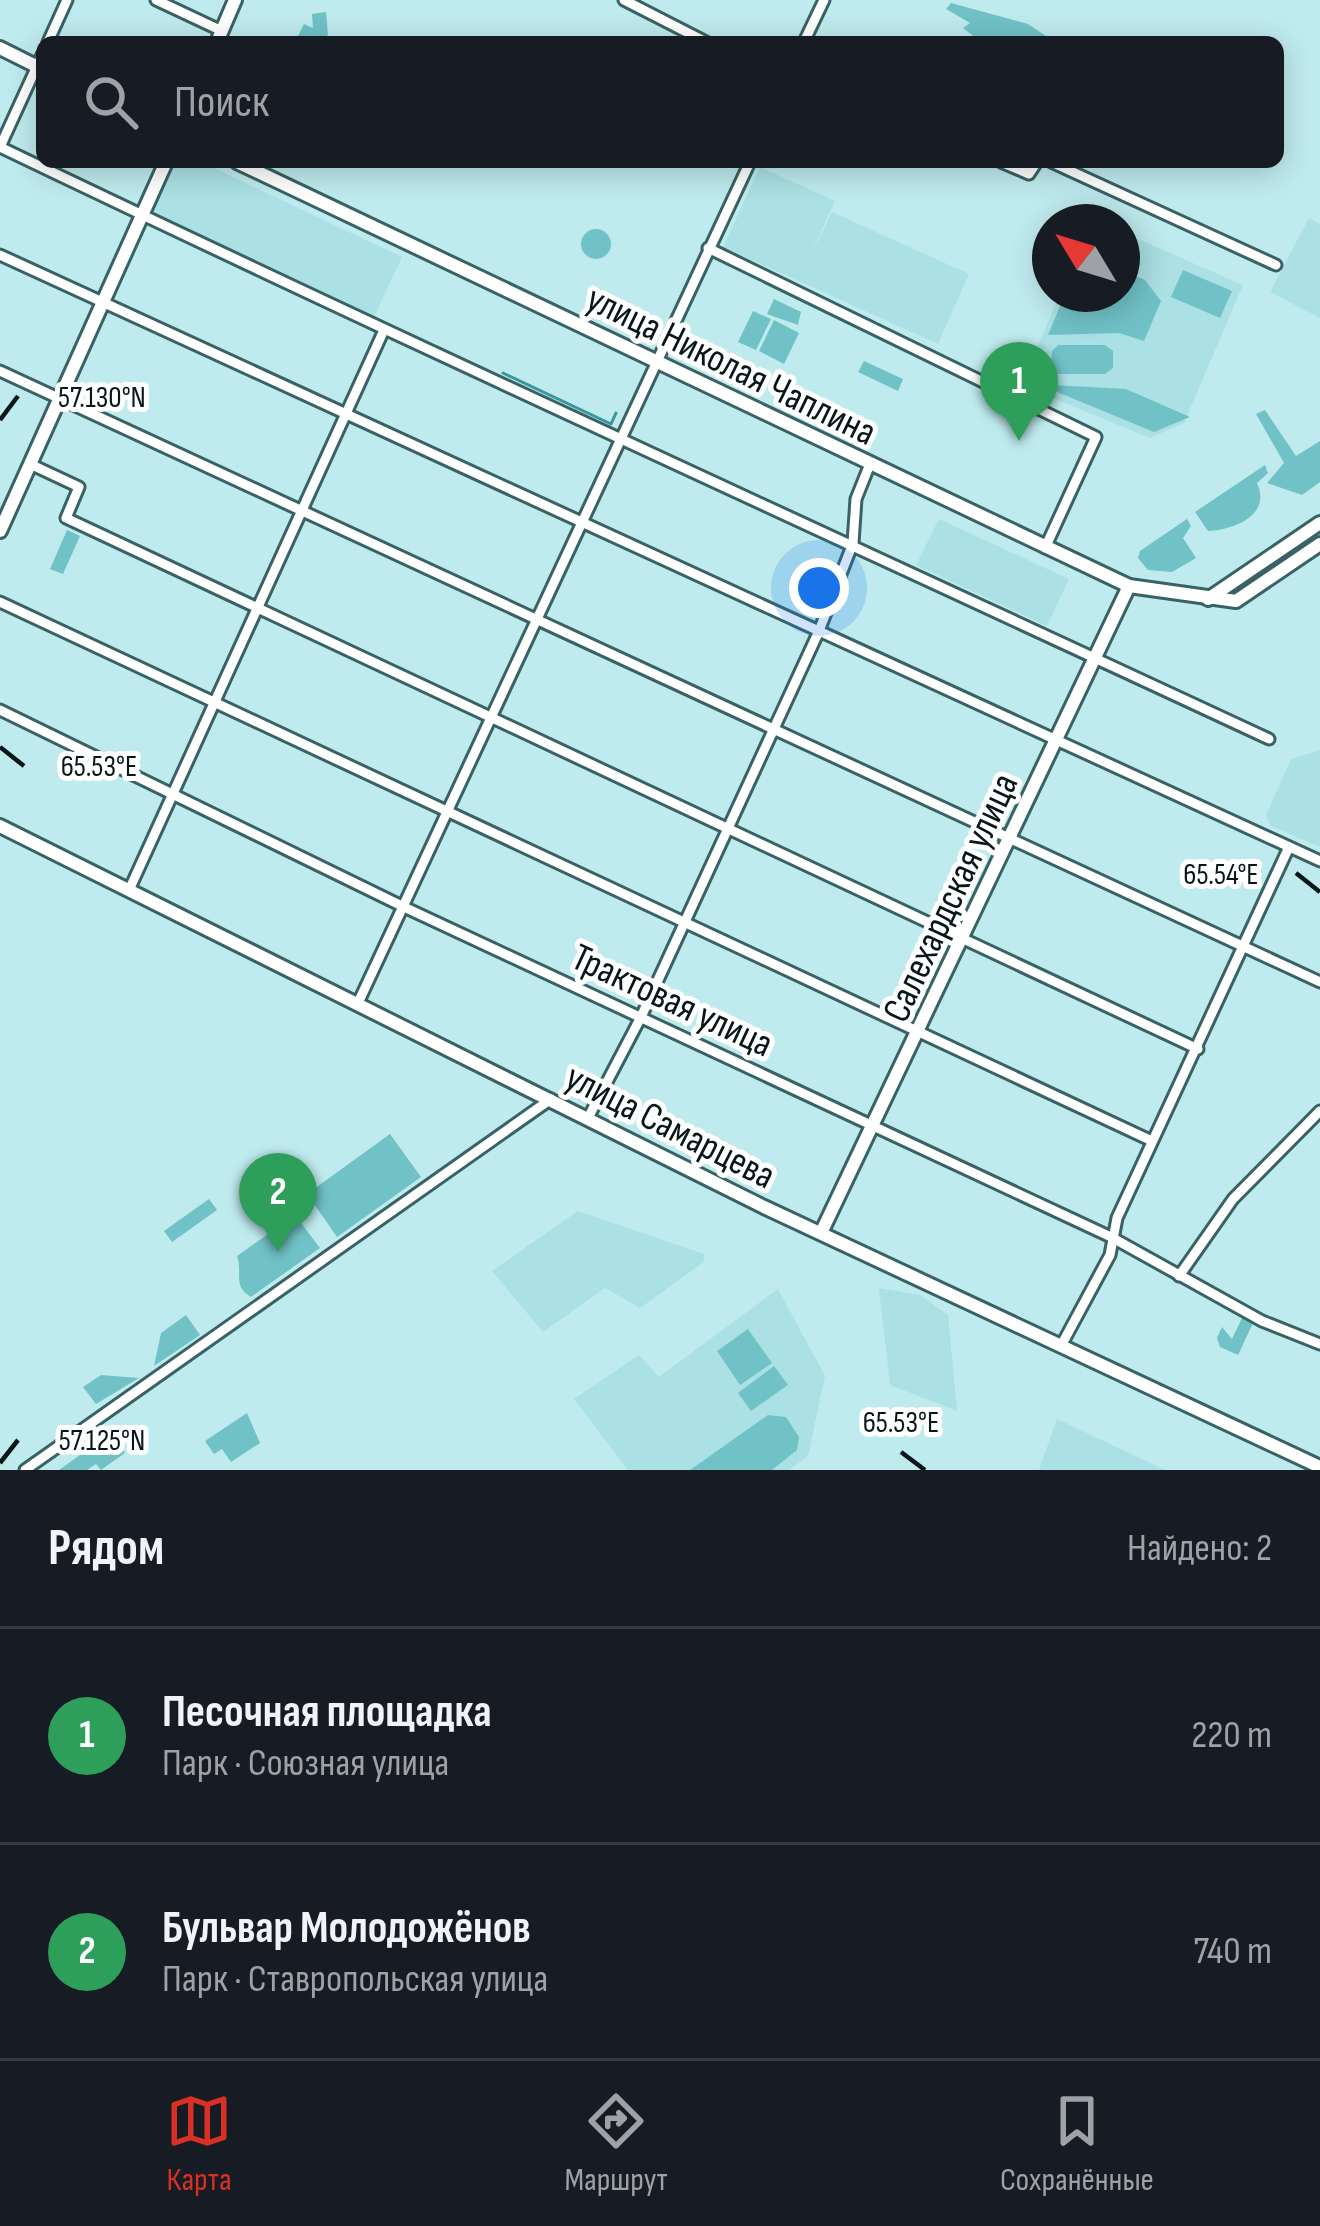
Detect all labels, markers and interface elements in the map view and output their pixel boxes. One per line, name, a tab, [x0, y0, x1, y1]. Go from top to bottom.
search box	[36, 36, 1284, 168]
icon: search	[78, 69, 144, 135]
text: Поиск	[174, 75, 269, 130]
north arrow	[1032, 204, 1140, 312]
street label: улица Николая Чаплина	[579, 276, 883, 457]
pin: 1	[980, 342, 1058, 441]
text: 57.130°N	[58, 380, 146, 416]
your location	[789, 558, 849, 618]
text: 65.53°E	[61, 749, 137, 785]
street label: Салехардская улица	[873, 766, 1029, 1030]
text: 65.54°E	[1183, 857, 1259, 893]
street label: Трактовая улица	[564, 934, 780, 1068]
street label: улица Самарцева	[557, 1054, 782, 1200]
pin: 2	[239, 1153, 317, 1252]
text: 65.53°E	[863, 1405, 939, 1441]
text: 57.125°N	[59, 1423, 145, 1459]
text: Рядом	[48, 1518, 164, 1579]
text: Найдено: 2	[1127, 1525, 1272, 1572]
text: Песочная площадка	[162, 1685, 492, 1740]
text: 1	[79, 1712, 95, 1759]
text: 220 m	[1191, 1712, 1272, 1759]
text: Парк · Союзная улица	[162, 1740, 449, 1787]
text: Бульвар Молодожёнов	[162, 1901, 531, 1956]
text: 2	[78, 1928, 96, 1975]
text: 740 m	[1193, 1928, 1272, 1975]
text: Парк · Ставропольская улица	[162, 1956, 548, 2003]
tab: Карта	[166, 2088, 232, 2200]
tab: Маршрут	[564, 2088, 668, 2200]
tab: Сохранённые	[1000, 2088, 1154, 2200]

